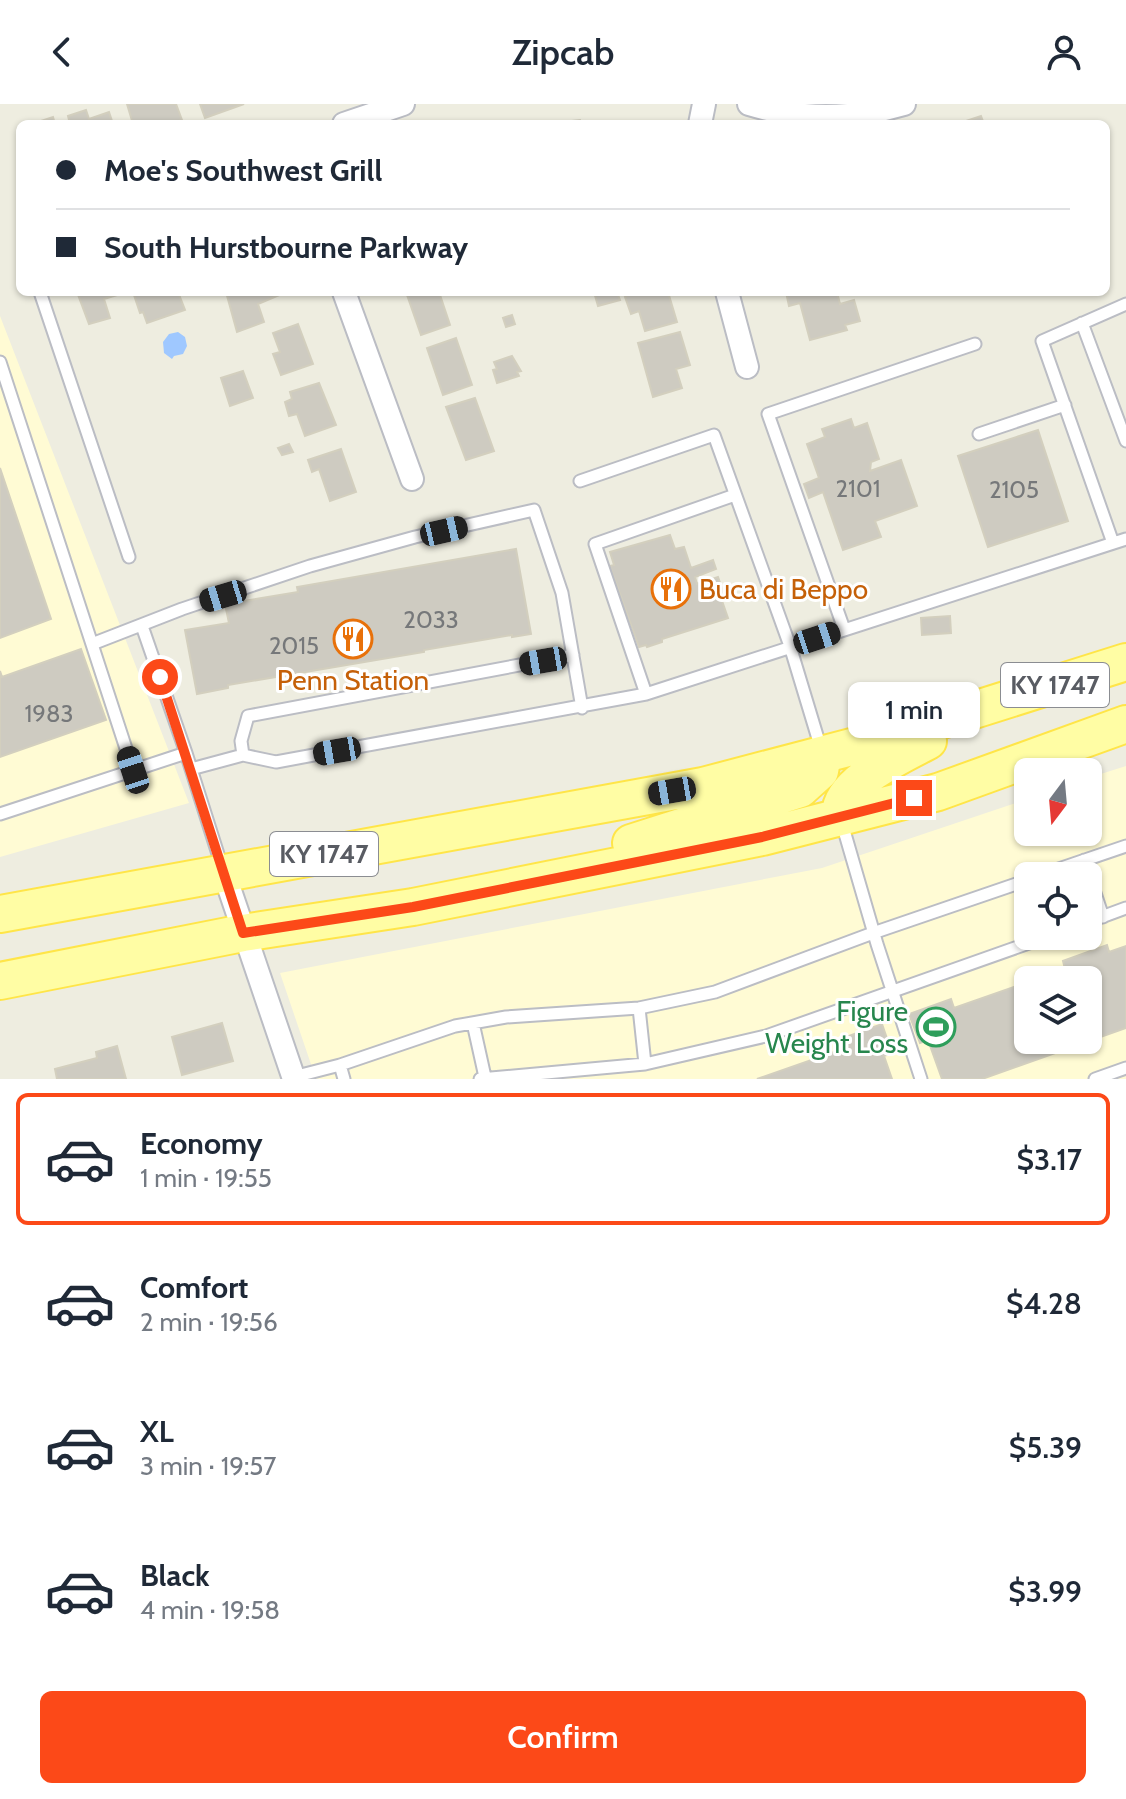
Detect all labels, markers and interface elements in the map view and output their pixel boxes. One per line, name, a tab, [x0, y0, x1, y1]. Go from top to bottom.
icon: back	[40, 30, 84, 74]
text: Zipcab	[512, 30, 614, 74]
icon: person	[1042, 30, 1086, 74]
text: Moe's Southwest Grill	[104, 152, 382, 189]
text: South Hurstbourne Parkway	[104, 229, 468, 266]
house number: 2101	[836, 474, 880, 503]
house number: 2105	[989, 475, 1039, 504]
car	[418, 514, 470, 548]
restaurant icon: Buca di Beppo	[650, 568, 692, 610]
place label: Buca di Beppo	[699, 572, 868, 606]
car	[197, 578, 249, 614]
house number: 2033	[403, 605, 459, 634]
restaurant icon: Penn Station	[332, 618, 374, 660]
car	[790, 619, 844, 657]
house number: 2015	[269, 631, 319, 660]
car	[517, 645, 569, 677]
route start	[142, 659, 178, 695]
place label: Penn Station	[277, 663, 429, 697]
road number: KY 1747	[1001, 663, 1109, 707]
callout: 1 min	[848, 682, 980, 738]
text: 1 min	[885, 694, 943, 726]
house number: 1983	[25, 699, 73, 728]
car	[311, 735, 363, 767]
car	[114, 743, 152, 797]
north arrow	[1014, 758, 1102, 846]
map controls	[1014, 758, 1102, 1054]
car	[646, 775, 698, 807]
route end	[896, 780, 932, 816]
road number: KY 1747	[270, 832, 378, 876]
button: locate	[1014, 862, 1102, 950]
button: layers	[1014, 966, 1102, 1054]
place label: Figure Weight Loss	[765, 994, 908, 1060]
sports icon: Figure Weight Loss	[915, 1006, 957, 1048]
icon: car	[44, 1123, 116, 1195]
text: Economy	[140, 1125, 263, 1162]
text: $3.17	[1017, 1141, 1082, 1178]
text: 1 min · 19:55	[140, 1162, 272, 1194]
icon: car	[44, 1267, 116, 1339]
text: Comfort	[140, 1269, 248, 1306]
text: $4.28	[1006, 1285, 1082, 1322]
text: 2 min · 19:56	[140, 1306, 278, 1338]
icon: car	[44, 1411, 116, 1483]
text: XL	[140, 1413, 174, 1450]
text: $5.39	[1009, 1429, 1082, 1466]
text: 3 min · 19:57	[140, 1450, 276, 1482]
icon: car	[44, 1555, 116, 1627]
text: Black	[140, 1557, 210, 1594]
text: $3.99	[1008, 1573, 1082, 1610]
text: 4 min · 19:58	[140, 1594, 280, 1626]
button: Confirm	[40, 1691, 1086, 1783]

